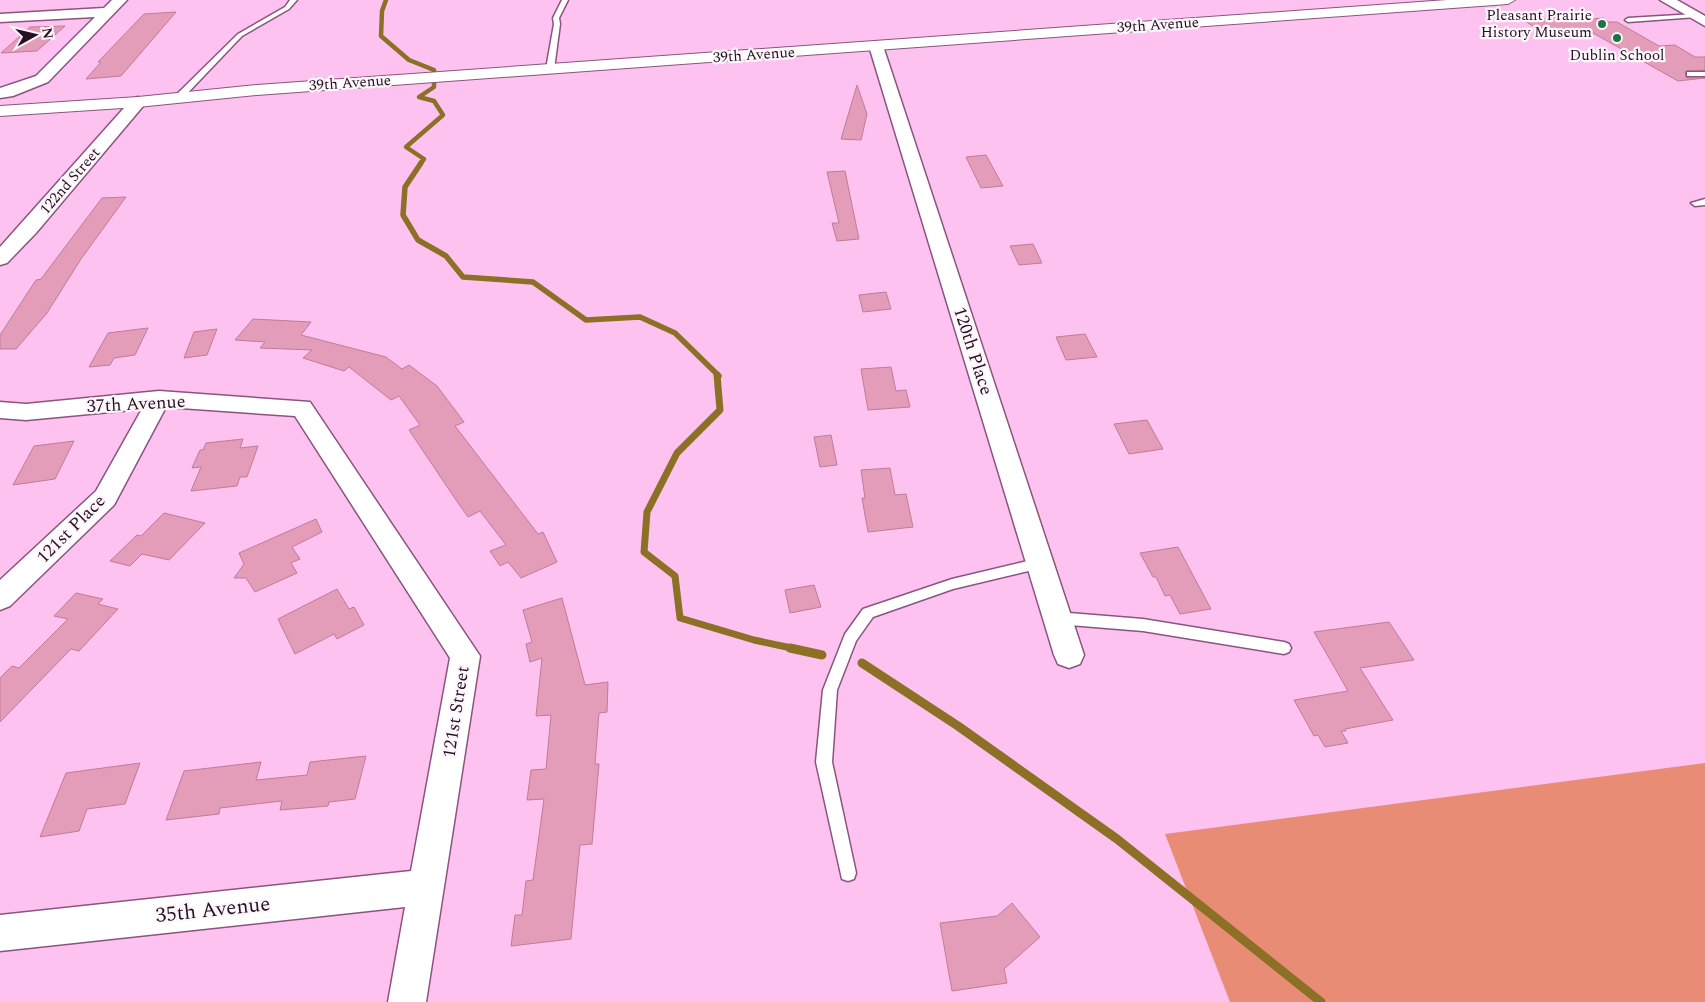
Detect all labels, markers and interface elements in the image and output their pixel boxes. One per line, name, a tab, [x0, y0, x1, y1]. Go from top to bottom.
place label: Pleasant Prairie History Museum	[1481, 4, 1592, 44]
north arrow	[10, 10, 60, 60]
street label: 39th Avenue	[1116, 11, 1200, 39]
marker: Pleasant Prairie History Museum	[1596, 18, 1608, 30]
text: N	[36, 26, 59, 40]
marker: Dublin School	[1611, 32, 1623, 44]
street label: 39th Avenue	[712, 41, 796, 69]
place label: Dublin School	[1570, 44, 1664, 67]
street label: 39th Avenue	[308, 69, 392, 97]
street label: 122nd Street	[34, 142, 106, 220]
street label: 120th Place	[946, 303, 1000, 399]
street label: 37th Avenue	[86, 388, 186, 420]
street label: 121st Place	[30, 488, 112, 570]
street label: 121st Street	[435, 664, 477, 760]
street label: 35th Avenue	[154, 888, 272, 932]

